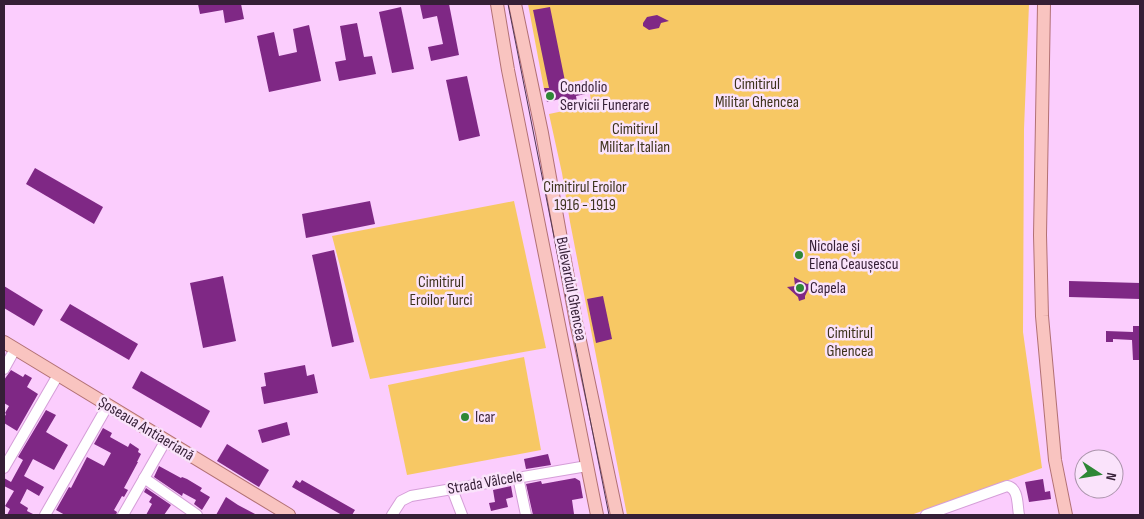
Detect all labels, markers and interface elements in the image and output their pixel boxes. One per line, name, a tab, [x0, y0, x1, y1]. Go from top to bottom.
park label: Cimitirul Militar Ghencea	[715, 75, 799, 112]
place label: Condolio Servicii Funerare	[560, 78, 649, 115]
marker: Condolio Servicii Funerare	[544, 90, 556, 102]
park label: Cimitirul Militar Italian	[600, 120, 670, 157]
park label: Cimitirul Eroilor 1916 - 1919	[543, 178, 627, 215]
street label: Bulevardul Ghencea	[552, 235, 590, 343]
place label: Nicolae și Elena Ceaușescu	[809, 237, 898, 274]
marker: Nicolae și Elena Ceaușescu	[793, 249, 805, 261]
park label: Cimitirul Eroilor Turci	[409, 273, 473, 310]
place label: Capela	[810, 279, 846, 298]
marker: Capela	[794, 282, 806, 294]
park label: Cimitirul Ghencea	[826, 324, 874, 361]
street label: Șoseaua Antiaeriană	[95, 393, 197, 465]
place label: Icar	[475, 408, 496, 427]
marker: Icar	[459, 411, 471, 423]
north arrow	[1074, 449, 1124, 499]
street label: Strada Vâlcele	[446, 467, 524, 499]
text: N	[1102, 471, 1120, 482]

